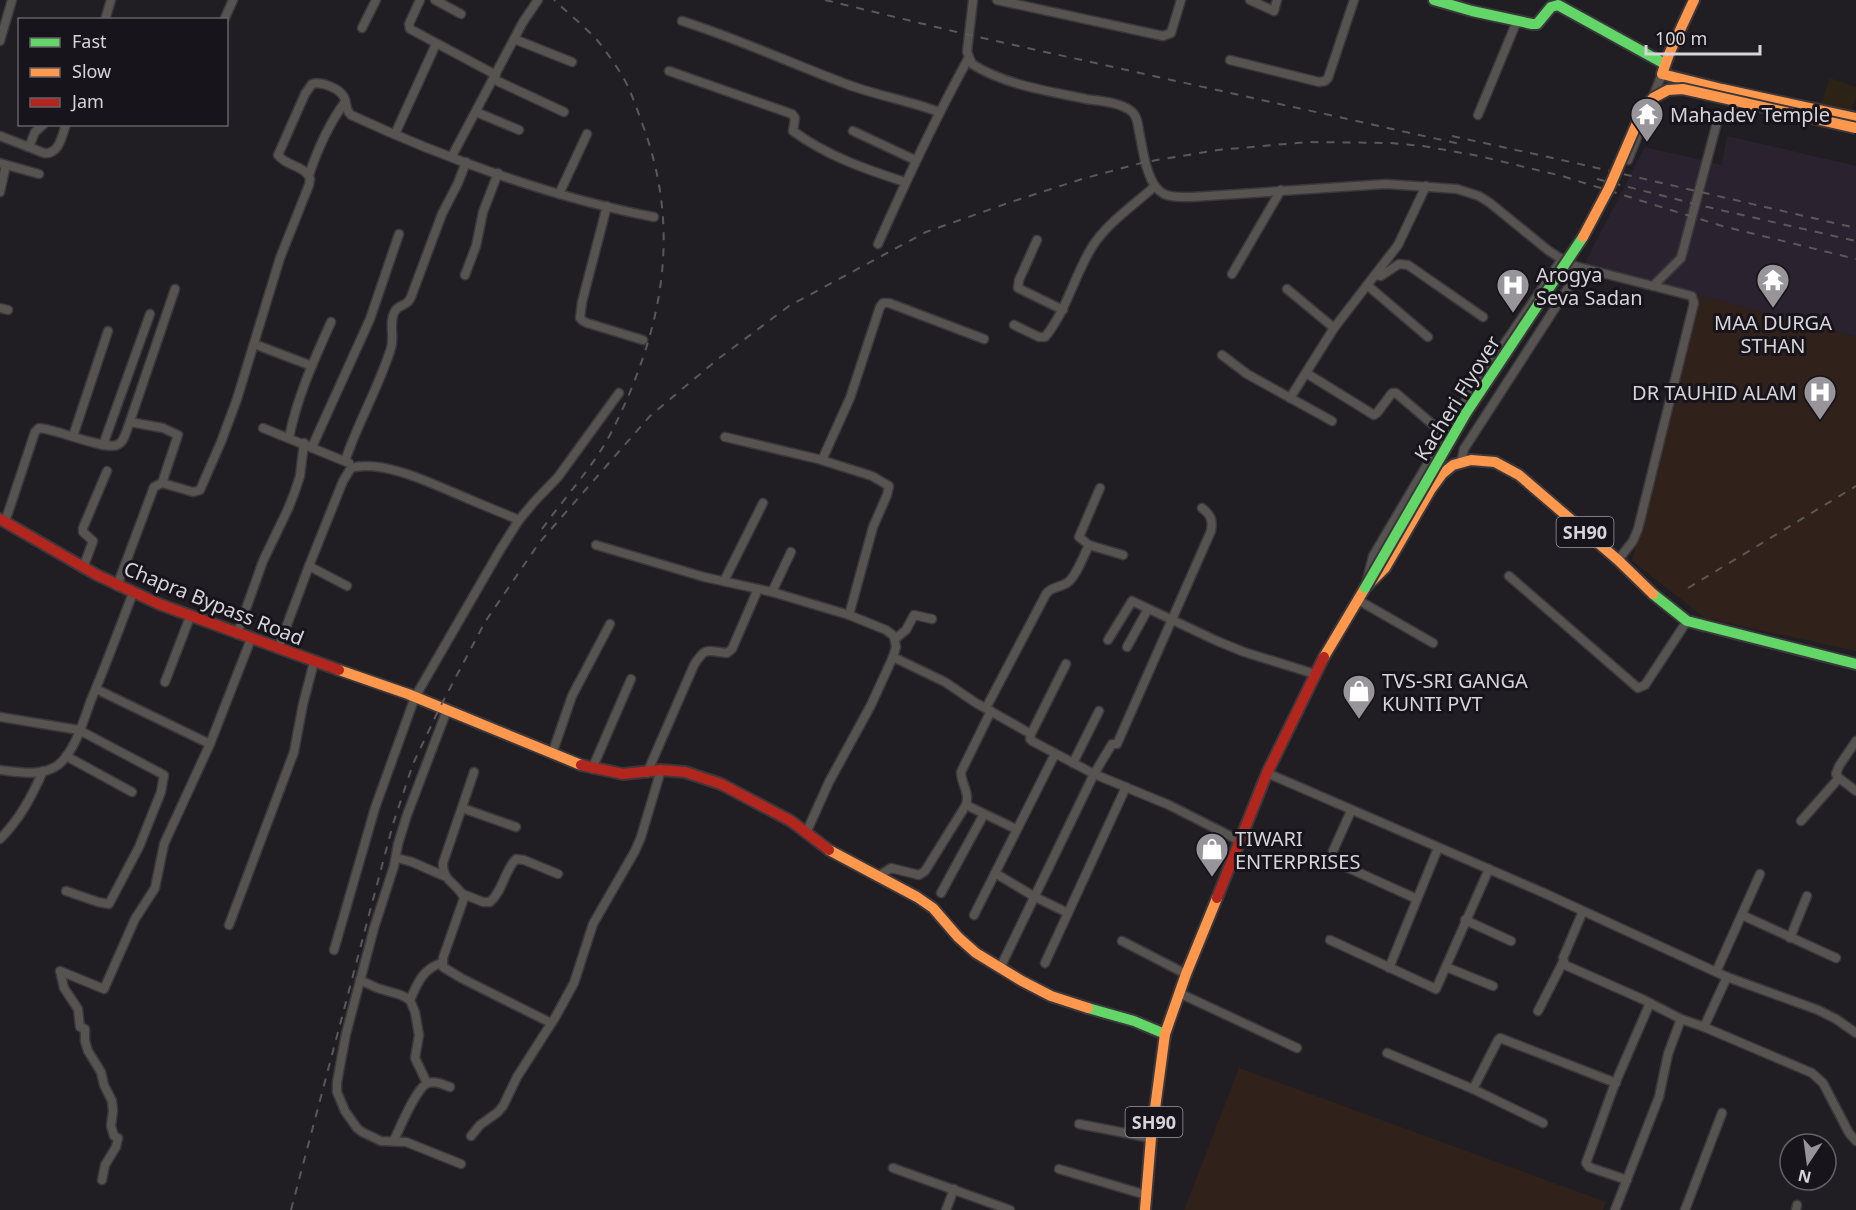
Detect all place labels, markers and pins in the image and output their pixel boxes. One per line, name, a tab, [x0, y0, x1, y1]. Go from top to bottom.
temple icon: Mahadev Temple	[1629, 96, 1665, 143]
place label: Mahadev Temple	[1670, 101, 1830, 128]
place label: Arogya Seva Sadan	[1536, 261, 1643, 311]
temple icon: MAA DURGA STHAN	[1755, 262, 1791, 309]
hospital icon: Arogya Seva Sadan	[1495, 267, 1531, 314]
place label: MAA DURGA STHAN	[1714, 309, 1832, 359]
hospital icon: DR TAUHID ALAM	[1802, 374, 1838, 421]
place label: DR TAUHID ALAM	[1632, 379, 1797, 406]
place label: TVS-SRI GANGA KUNTI PVT	[1382, 667, 1528, 717]
shop icon: TVS-SRI GANGA KUNTI PVT	[1341, 673, 1377, 720]
place label: TIWARI ENTERPRISES	[1235, 825, 1360, 875]
shop icon: TIWARI ENTERPRISES	[1194, 831, 1230, 878]

